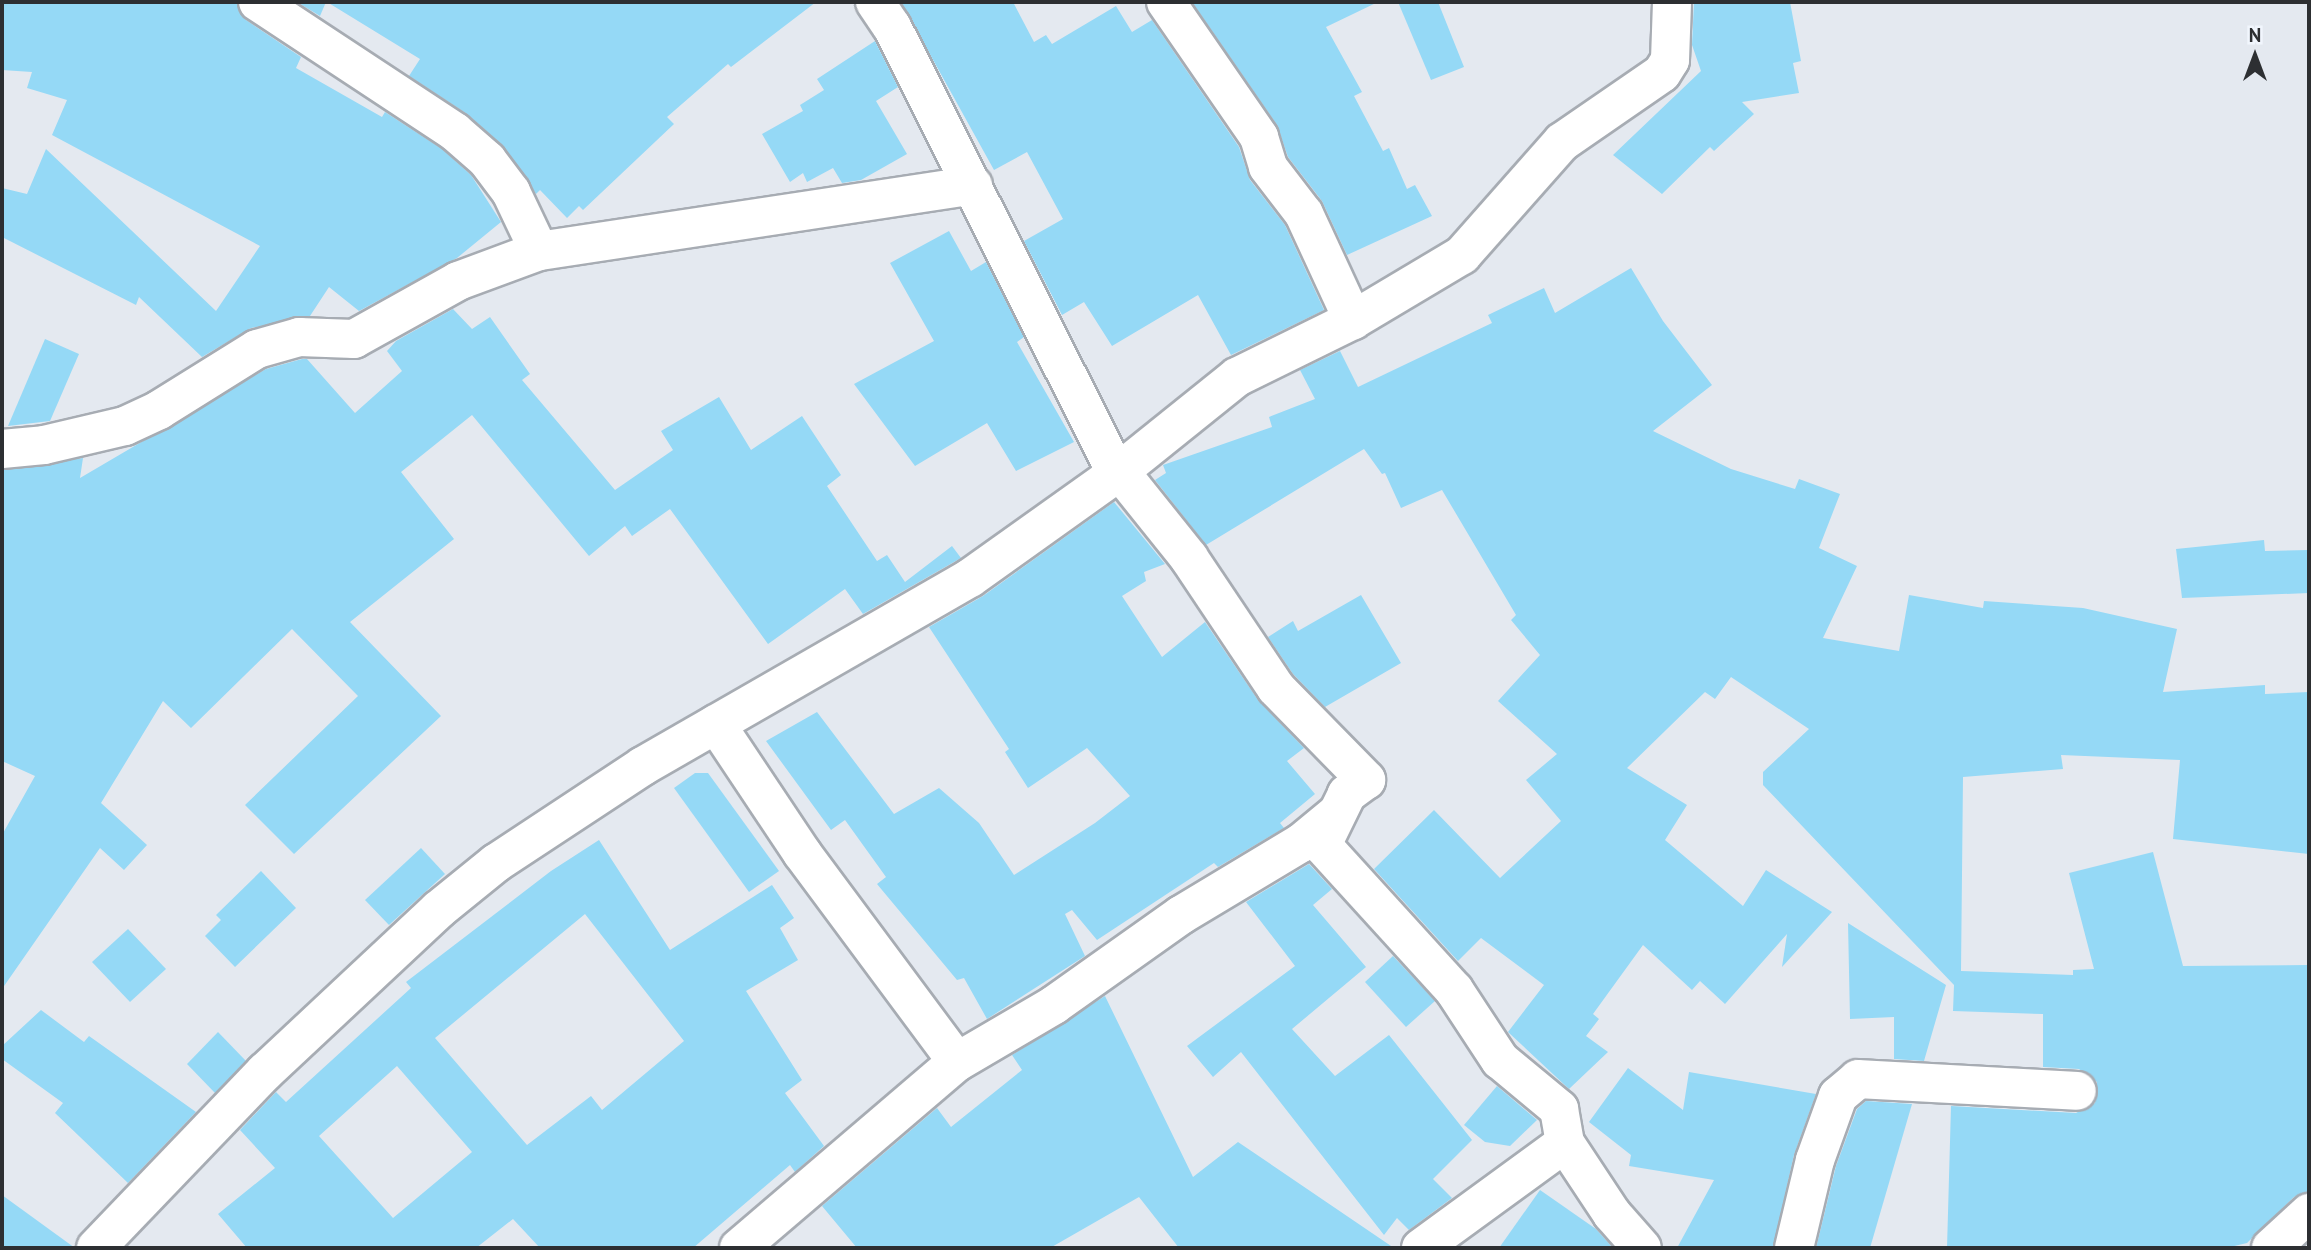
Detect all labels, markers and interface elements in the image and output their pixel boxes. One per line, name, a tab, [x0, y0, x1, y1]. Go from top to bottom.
north arrow	[2220, 21, 2290, 91]
text: N	[2249, 23, 2261, 47]

